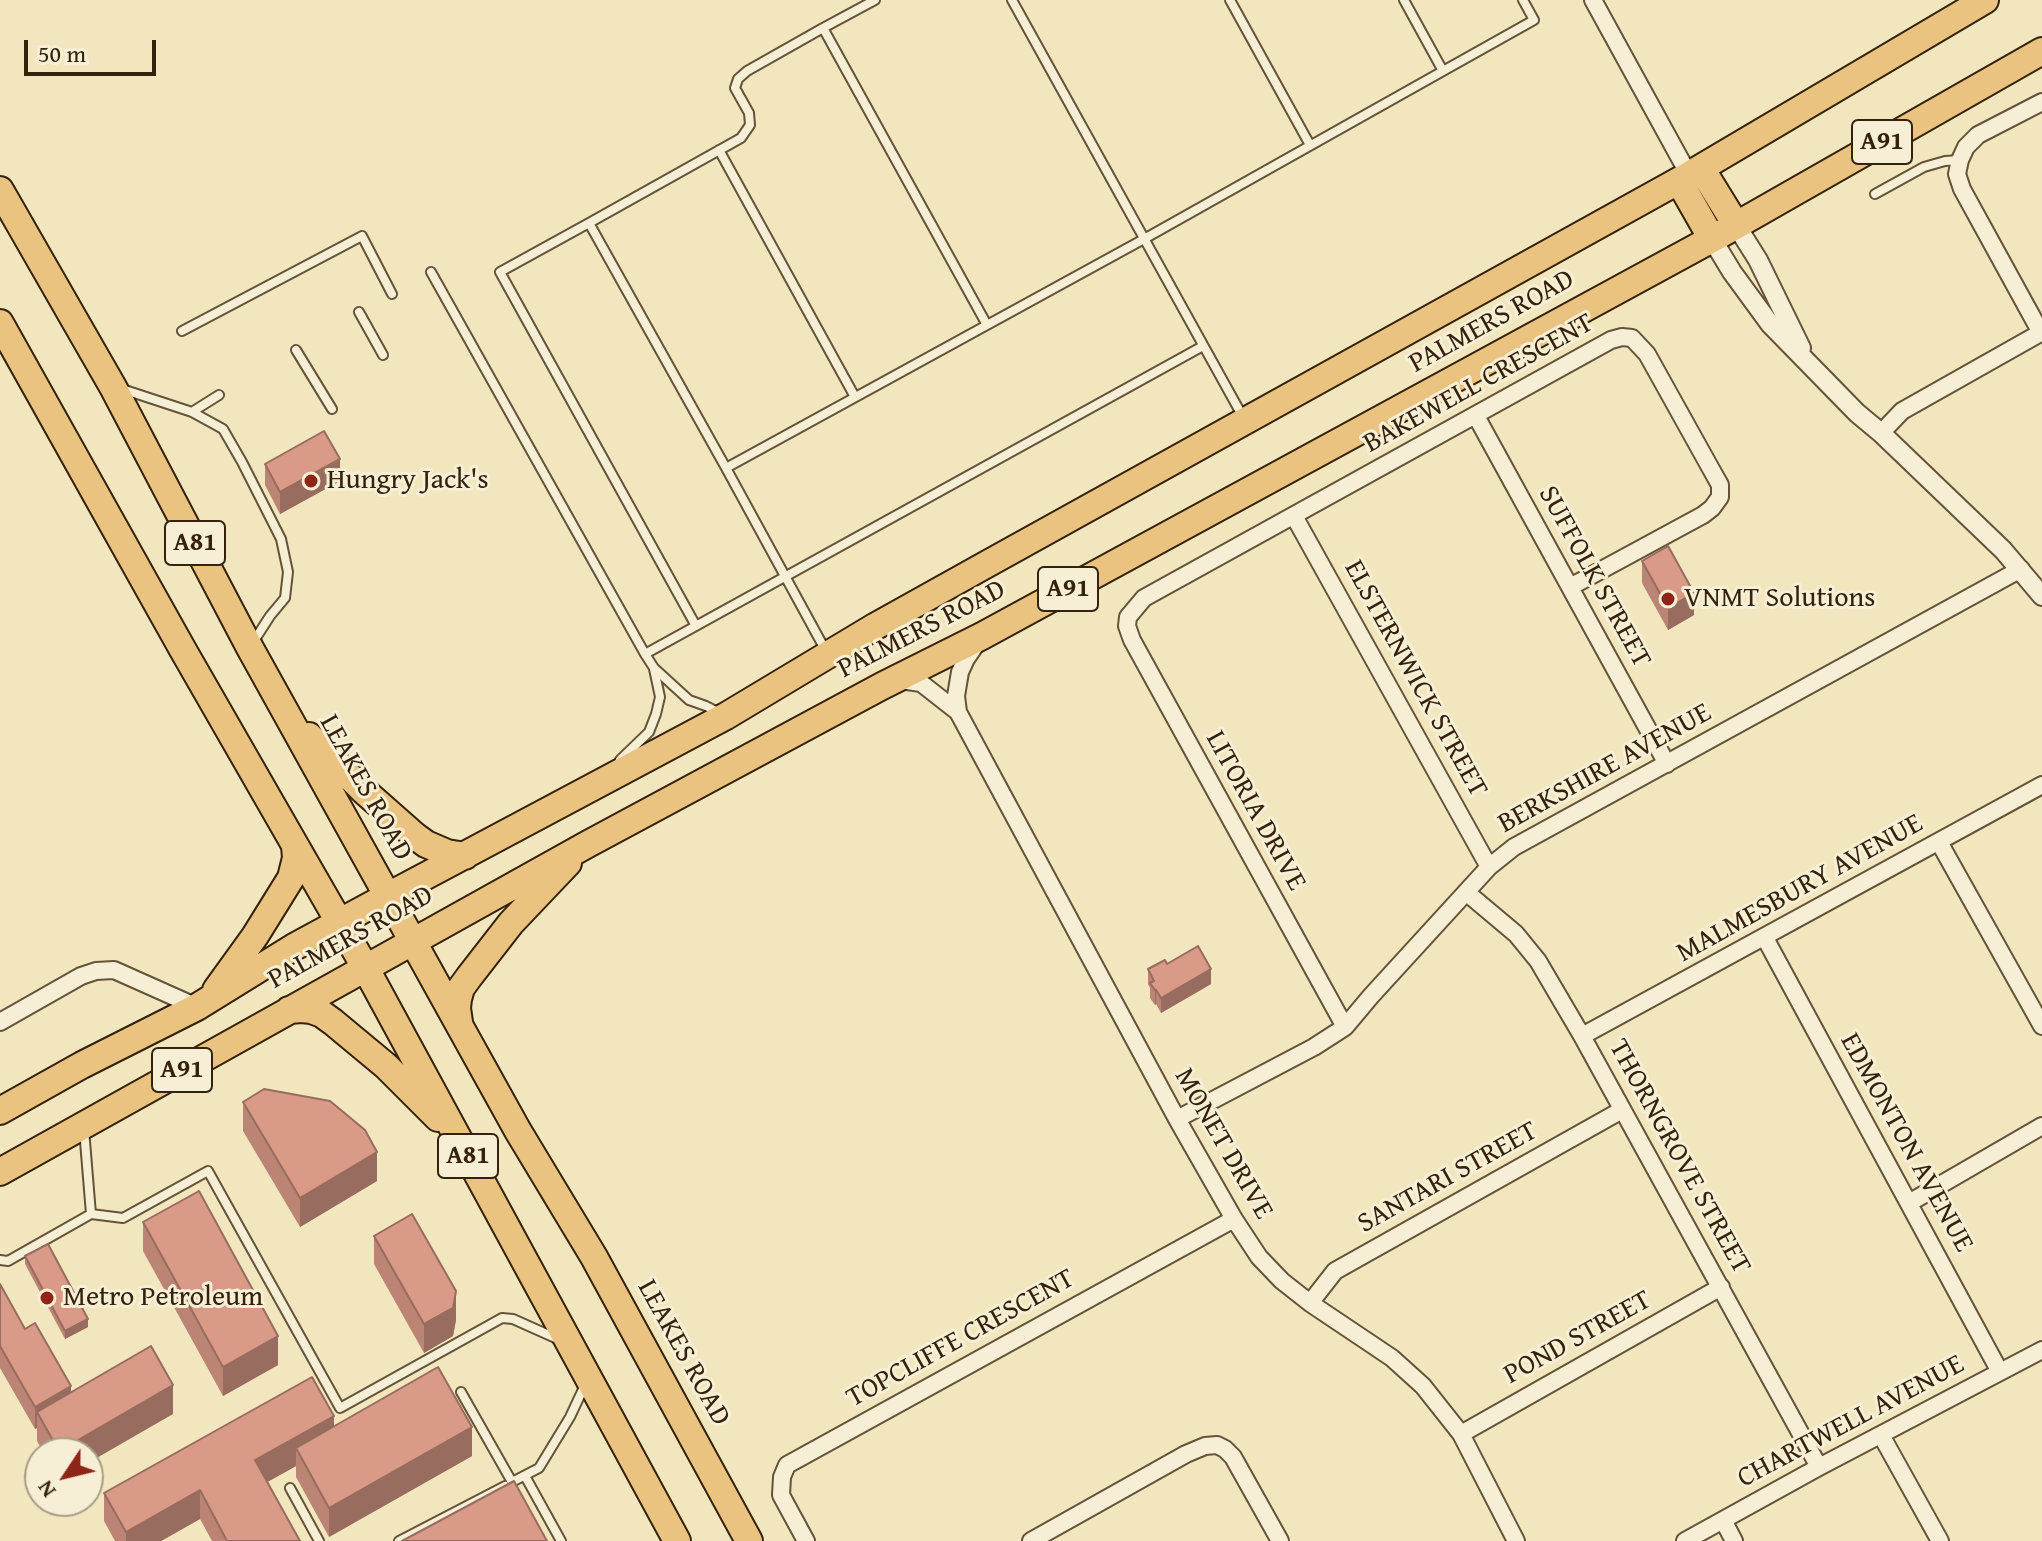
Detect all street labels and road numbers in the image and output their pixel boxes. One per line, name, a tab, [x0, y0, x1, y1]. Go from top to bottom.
road number: A91	[1852, 120, 1912, 164]
street label: PALMERS ROAD	[1404, 263, 1580, 381]
street label: BAKEWELL CRESCENT	[1358, 307, 1600, 461]
street label: SUFFOLK STREET	[1530, 480, 1658, 674]
road number: A81	[165, 521, 225, 565]
street label: ELSTERNWICK STREET	[1336, 555, 1494, 803]
road number: A91	[1038, 567, 1098, 611]
street label: PALMERS ROAD	[833, 573, 1011, 687]
street label: BERKSHIRE AVENUE	[1493, 697, 1717, 841]
street label: LEAKES ROAD	[311, 709, 419, 867]
street label: LITORIA DRIVE	[1197, 725, 1313, 897]
street label: MALMESBURY AVENUE	[1671, 807, 1929, 971]
street label: PALMERS ROAD	[263, 879, 439, 997]
street label: EDMONTON AVENUE	[1832, 1028, 1980, 1258]
street label: THORNGROVE STREET	[1601, 1034, 1757, 1280]
road number: A91	[152, 1048, 212, 1092]
street label: MONET DRIVE	[1166, 1063, 1280, 1225]
street label: SANTARI STREET	[1352, 1115, 1544, 1241]
road number: A81	[438, 1134, 498, 1178]
street label: TOPCLIFFE CRESCENT	[841, 1262, 1081, 1416]
street label: LEAKES ROAD	[629, 1274, 737, 1432]
street label: POND STREET	[1499, 1284, 1657, 1392]
street label: CHARTWELL AVENUE	[1732, 1348, 1970, 1496]

